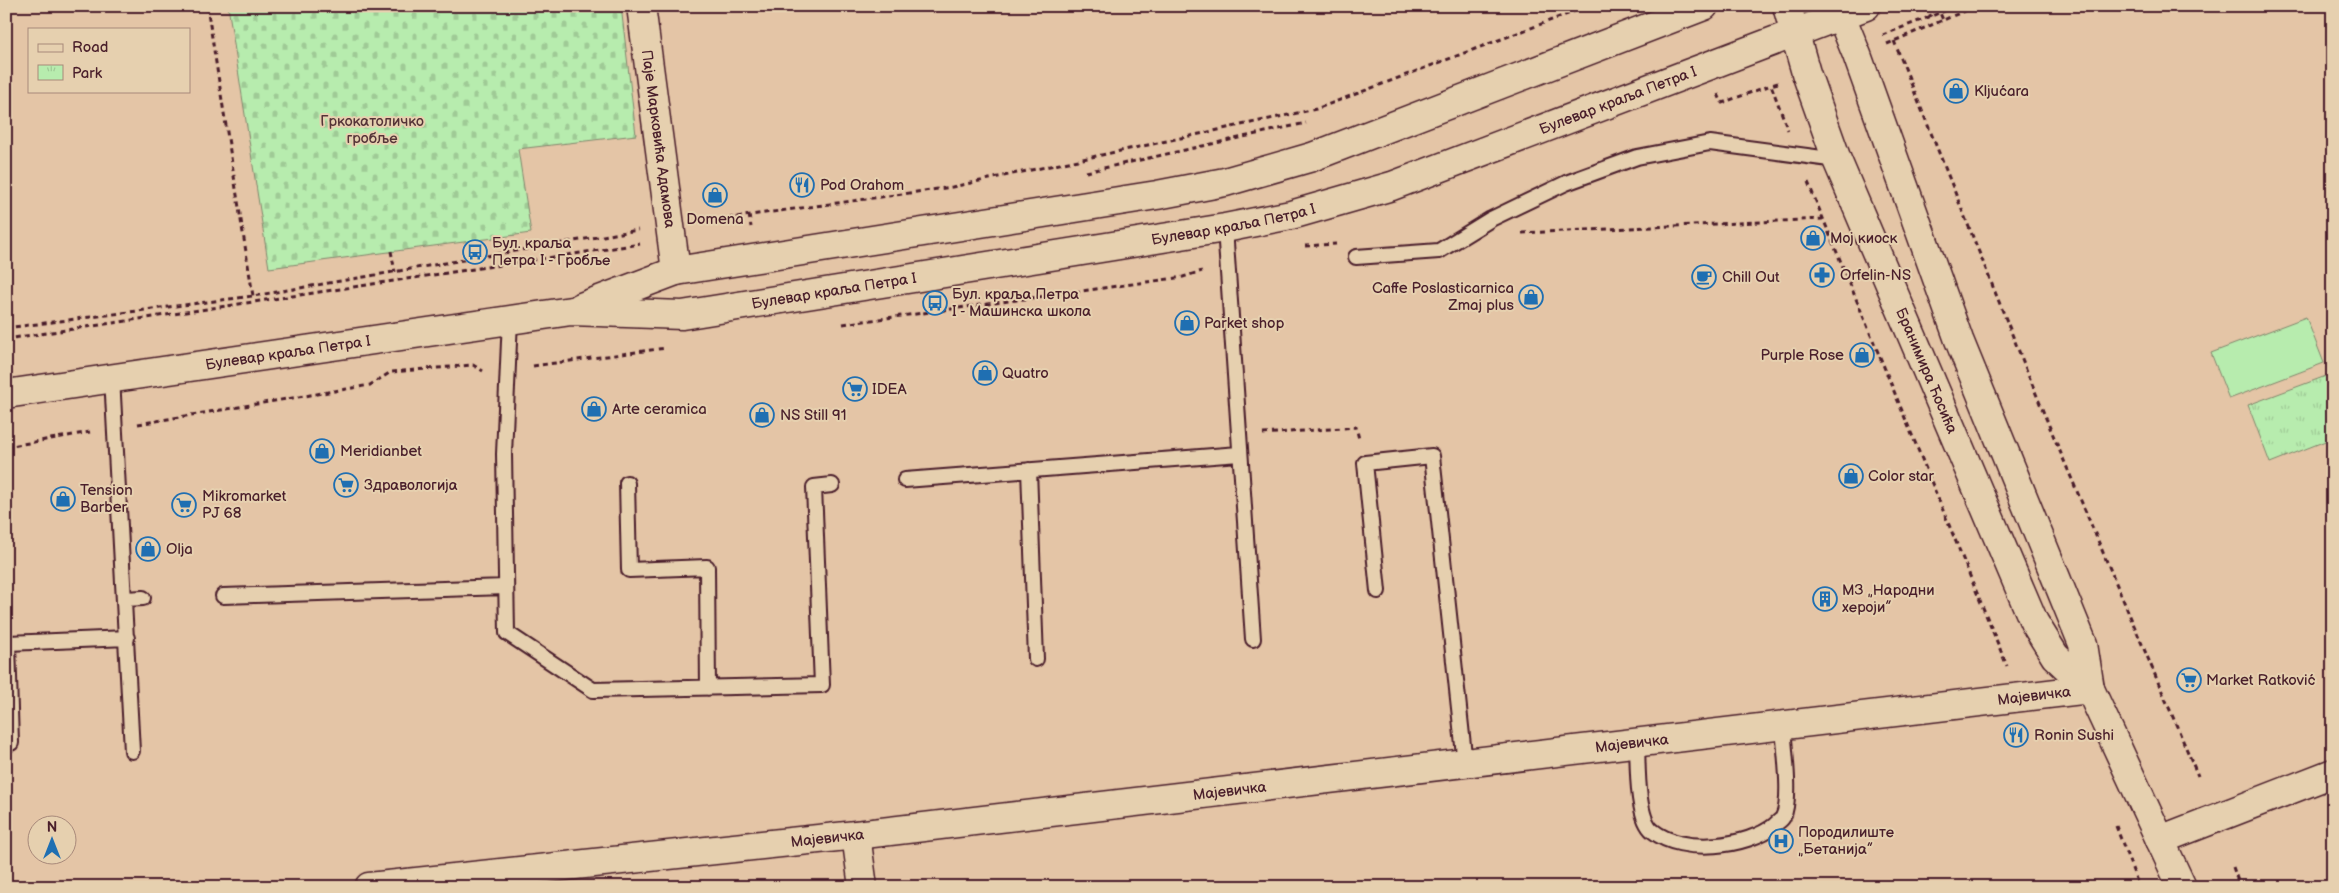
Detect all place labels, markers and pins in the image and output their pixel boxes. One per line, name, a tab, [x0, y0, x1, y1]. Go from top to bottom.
shop icon: Kljućara	[1943, 78, 1969, 104]
place label: Kljućara	[1974, 82, 2029, 101]
restaurant icon: Pod Orahom	[789, 172, 815, 198]
place label: Pod Orahom	[820, 176, 904, 195]
shop icon: Domena	[702, 182, 728, 208]
place label: Domena	[686, 210, 744, 229]
shop icon: Мој киоск	[1800, 225, 1826, 251]
place label: Мој киоск	[1830, 229, 1897, 248]
place label: Бул. краља Петра I - Гробље	[492, 234, 610, 270]
bus stop icon: Бул. краља Петра I - Гробље	[462, 239, 488, 265]
pharmacy icon: Orfelin-NS	[1809, 262, 1835, 288]
cafe icon: Chill Out	[1691, 264, 1717, 290]
place label: Orfelin-NS	[1840, 266, 1911, 285]
place label: Chill Out	[1722, 268, 1780, 287]
place label: Caffe Poslasticarnica Zmaj plus	[1372, 279, 1515, 315]
shop icon: Caffe Poslasticarnica Zmaj plus	[1518, 284, 1544, 310]
place label: Бул. краља Петра I - Машинска школа	[952, 285, 1091, 321]
bus stop icon: Бул. краља Петра I - Машинска школа	[922, 290, 948, 316]
shop icon: Parket shop	[1174, 310, 1200, 336]
place label: Parket shop	[1204, 314, 1285, 333]
shop icon: Purple Rose	[1849, 342, 1875, 368]
place label: Purple Rose	[1760, 346, 1844, 365]
shop icon: Quatro	[972, 360, 998, 386]
place label: Quatro	[1002, 364, 1049, 383]
supermarket icon: IDEA	[842, 376, 868, 402]
place label: IDEA	[872, 380, 907, 399]
shop icon: Arte ceramica	[581, 396, 607, 422]
place label: Arte ceramica	[612, 400, 707, 419]
shop icon: NS Still 91	[749, 402, 775, 428]
place label: NS Still 91	[780, 406, 847, 425]
shop icon: Meridianbet	[309, 438, 335, 464]
place label: Meridianbet	[340, 442, 422, 461]
shop icon: Color star	[1838, 463, 1864, 489]
place label: Color star	[1868, 467, 1934, 486]
supermarket icon: Здравологија	[333, 472, 359, 498]
place label: Здравологија	[364, 476, 458, 495]
place label: Tension Barber	[80, 481, 133, 517]
shop icon: Tension Barber	[50, 486, 76, 512]
place label: Mikromarket PJ 68	[202, 487, 287, 523]
supermarket icon: Mikromarket PJ 68	[171, 492, 197, 518]
shop icon: Olja	[135, 536, 161, 562]
place label: Olja	[166, 540, 193, 559]
place label: МЗ „Народни хероји”	[1842, 581, 1935, 617]
building icon: МЗ „Народни хероји”	[1812, 586, 1838, 612]
supermarket icon: Market Ratković	[2176, 667, 2202, 693]
place label: Market Ratković	[2206, 671, 2316, 690]
restaurant icon: Ronin Sushi	[2003, 722, 2029, 748]
place label: Ronin Sushi	[2034, 726, 2114, 745]
place label: Породилиште „Бетанија”	[1798, 823, 1894, 859]
hospital icon: Породилиште „Бетанија”	[1768, 828, 1794, 854]

